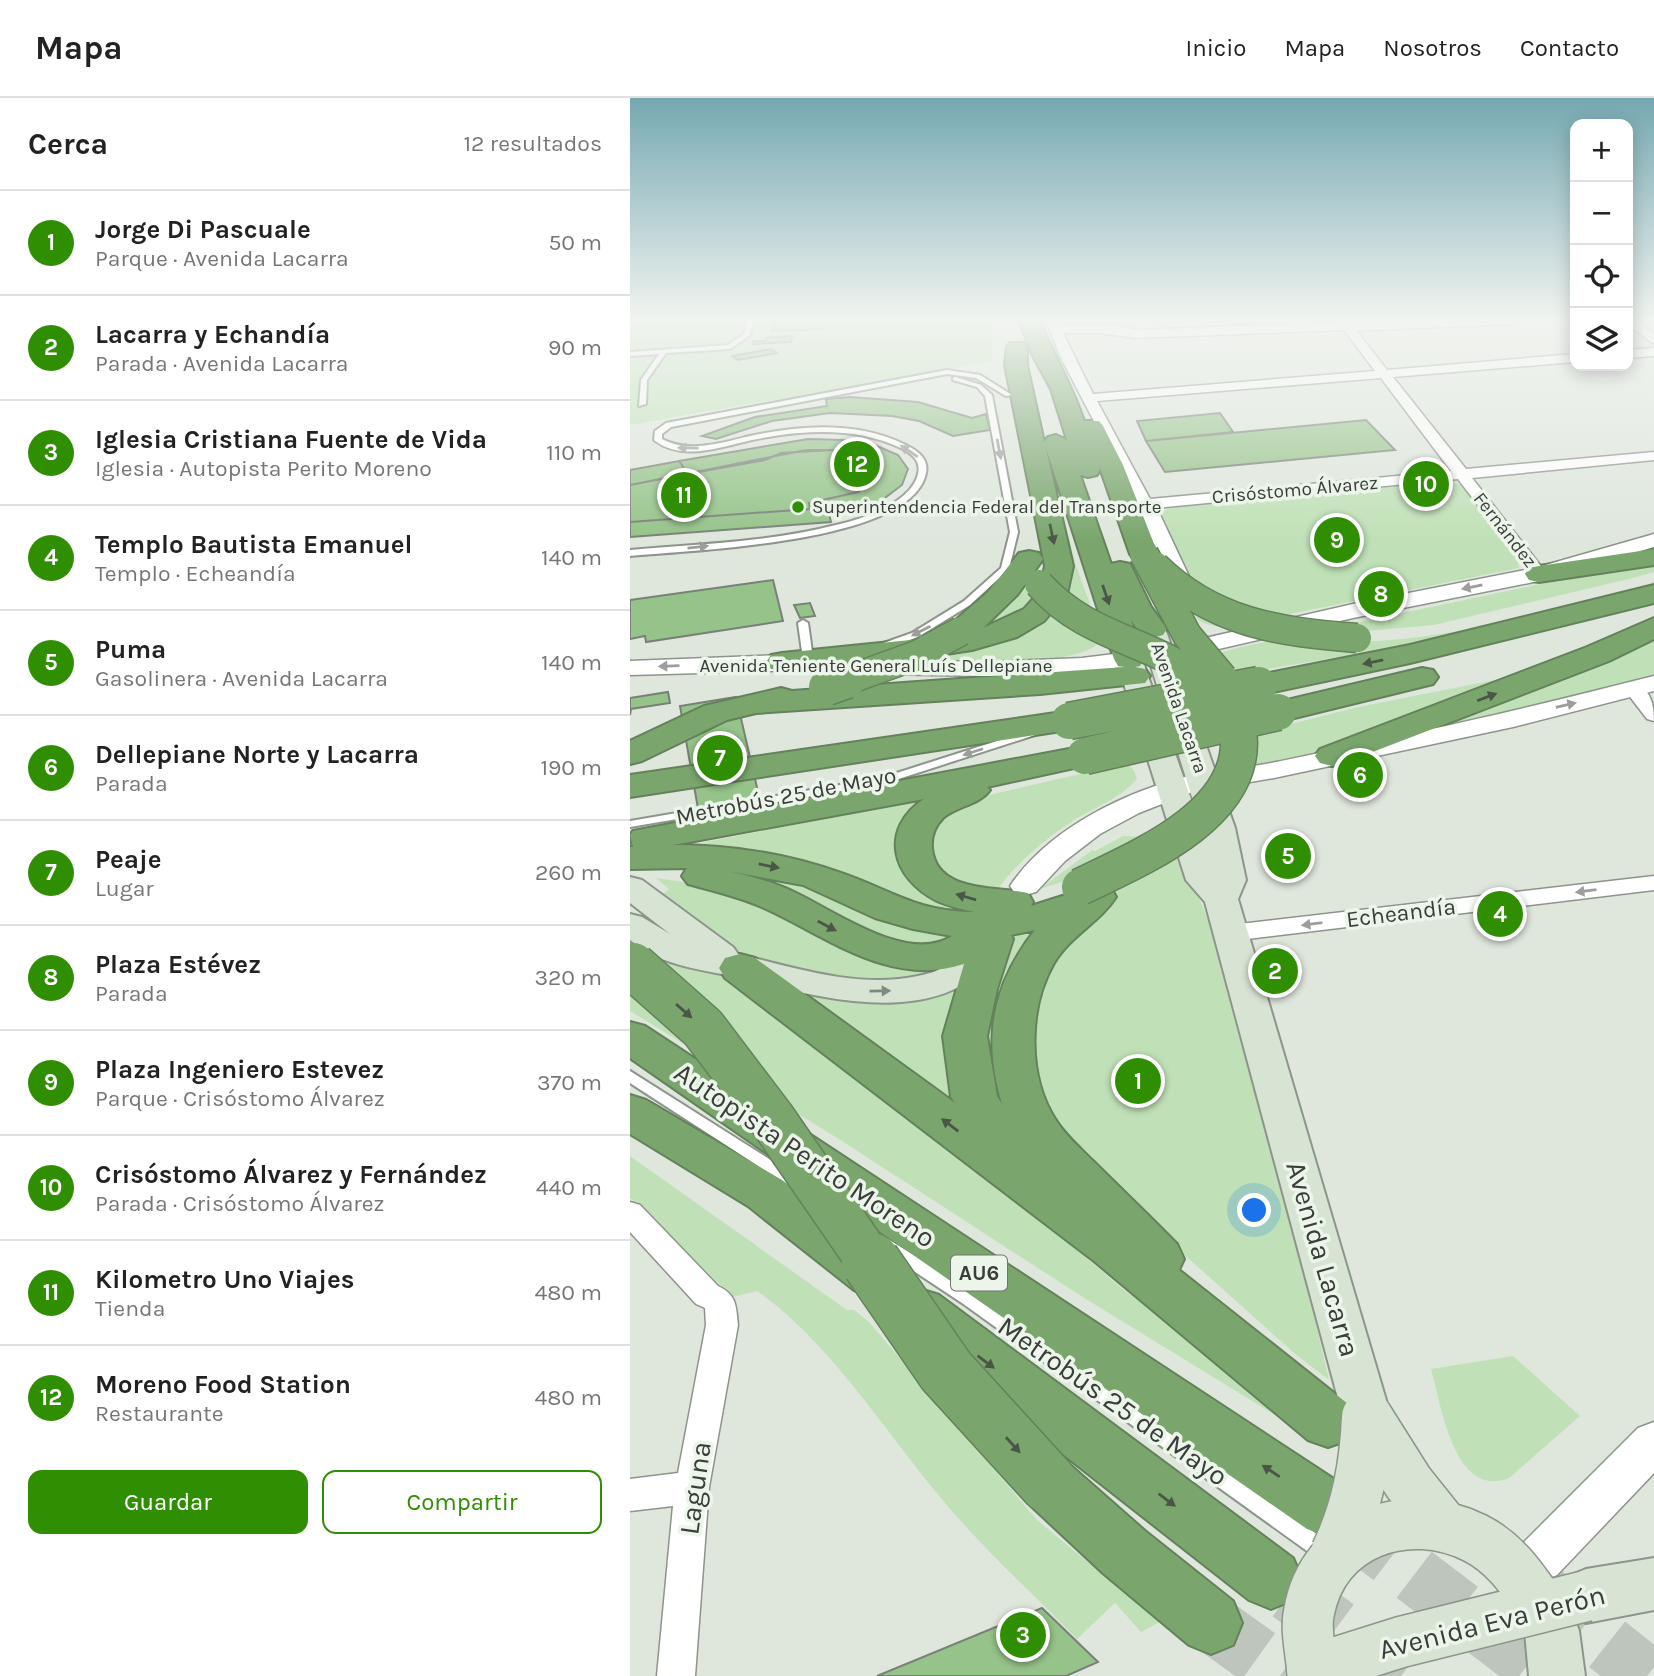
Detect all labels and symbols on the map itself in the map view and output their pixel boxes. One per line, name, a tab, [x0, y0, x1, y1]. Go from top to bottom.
pin: 12	[834, 438, 880, 490]
one-way arrow	[993, 438, 1004, 460]
one-way arrow	[677, 442, 699, 453]
one-way arrow	[899, 444, 919, 457]
pin: 10	[1403, 458, 1449, 510]
pin: 11	[661, 469, 707, 521]
street label: Crisóstomo Álvarez	[1211, 471, 1379, 508]
street label: Fernández	[1469, 488, 1541, 572]
place label: Superintendencia Federal del Transporte	[812, 496, 1162, 518]
marker: Superintendencia Federal del Transporte	[790, 499, 806, 515]
pin: 9	[1314, 514, 1360, 566]
one-way arrow	[1047, 523, 1058, 545]
one-way arrow	[687, 541, 709, 552]
pin: 8	[1358, 568, 1404, 620]
one-way arrow	[1461, 582, 1483, 593]
one-way arrow	[1101, 584, 1112, 605]
one-way arrow	[911, 625, 931, 637]
street label: Avenida Lacarra	[1146, 640, 1212, 776]
street label: Avenida Teniente General Luís Dellepiane	[700, 655, 1052, 677]
one-way arrow	[1362, 656, 1384, 667]
one-way arrow	[658, 661, 680, 672]
one-way arrow	[1477, 691, 1498, 702]
one-way arrow	[1555, 699, 1577, 710]
pin: 7	[697, 732, 743, 784]
one-way arrow	[962, 747, 983, 758]
pin: 6	[1337, 749, 1383, 801]
street label: Metrobús 25 de Mayo	[673, 761, 899, 831]
pin: 5	[1265, 830, 1311, 882]
one-way arrow	[758, 860, 780, 871]
one-way arrow	[1575, 885, 1597, 896]
pin: 4	[1477, 888, 1523, 940]
one-way arrow	[955, 892, 976, 902]
street label: Echeandía	[1345, 893, 1457, 933]
one-way arrow	[1301, 918, 1323, 929]
one-way arrow	[817, 920, 837, 932]
pin: 2	[1252, 945, 1298, 997]
one-way arrow	[869, 985, 891, 997]
one-way arrow	[675, 1003, 693, 1019]
street label: Autopista Perito Moreno	[668, 1055, 942, 1255]
pin: 1	[1115, 1055, 1161, 1107]
one-way arrow	[941, 1118, 959, 1132]
street label: Avenida Lacarra	[1279, 1157, 1367, 1361]
your location	[1237, 1193, 1271, 1227]
road number: AU6	[951, 1256, 1007, 1290]
street label: Metrobús 25 de Mayo	[992, 1309, 1234, 1493]
one-way arrow	[977, 1354, 995, 1369]
one-way arrow	[1005, 1436, 1021, 1454]
street label: Laguna	[672, 1439, 718, 1537]
one-way arrow	[1262, 1464, 1280, 1478]
one-way arrow	[1158, 1492, 1176, 1506]
street label: Avenida Eva Perón	[1376, 1578, 1608, 1666]
pin: 3	[1000, 1609, 1046, 1661]

